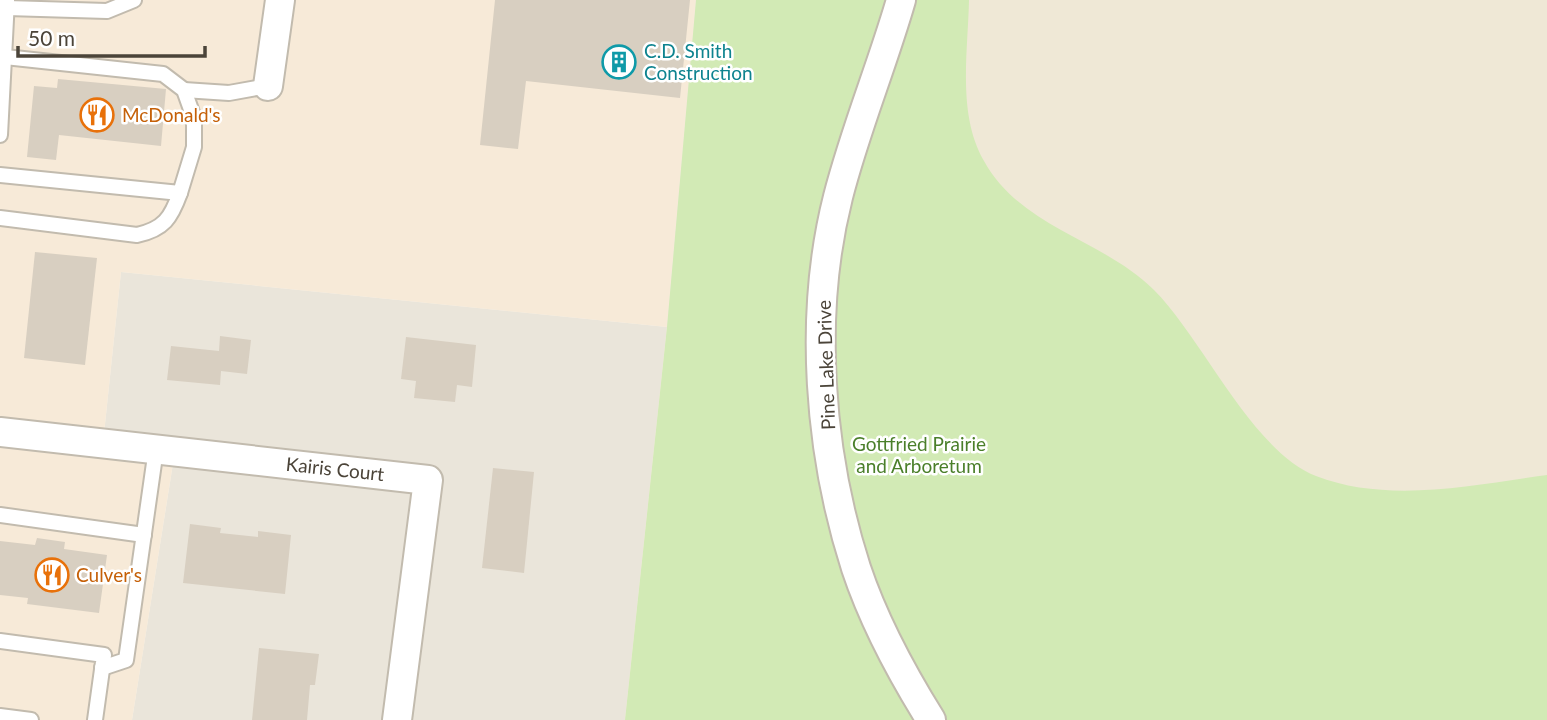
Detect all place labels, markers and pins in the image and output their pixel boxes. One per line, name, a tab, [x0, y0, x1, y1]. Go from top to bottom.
place label: C.D. Smith Construction	[644, 39, 753, 84]
building icon: C.D. Smith Construction	[600, 43, 638, 81]
restaurant icon: McDonald's	[78, 96, 116, 134]
place label: McDonald's	[122, 103, 221, 126]
restaurant icon: Culver's	[33, 556, 71, 594]
place label: Culver's	[76, 563, 142, 586]

